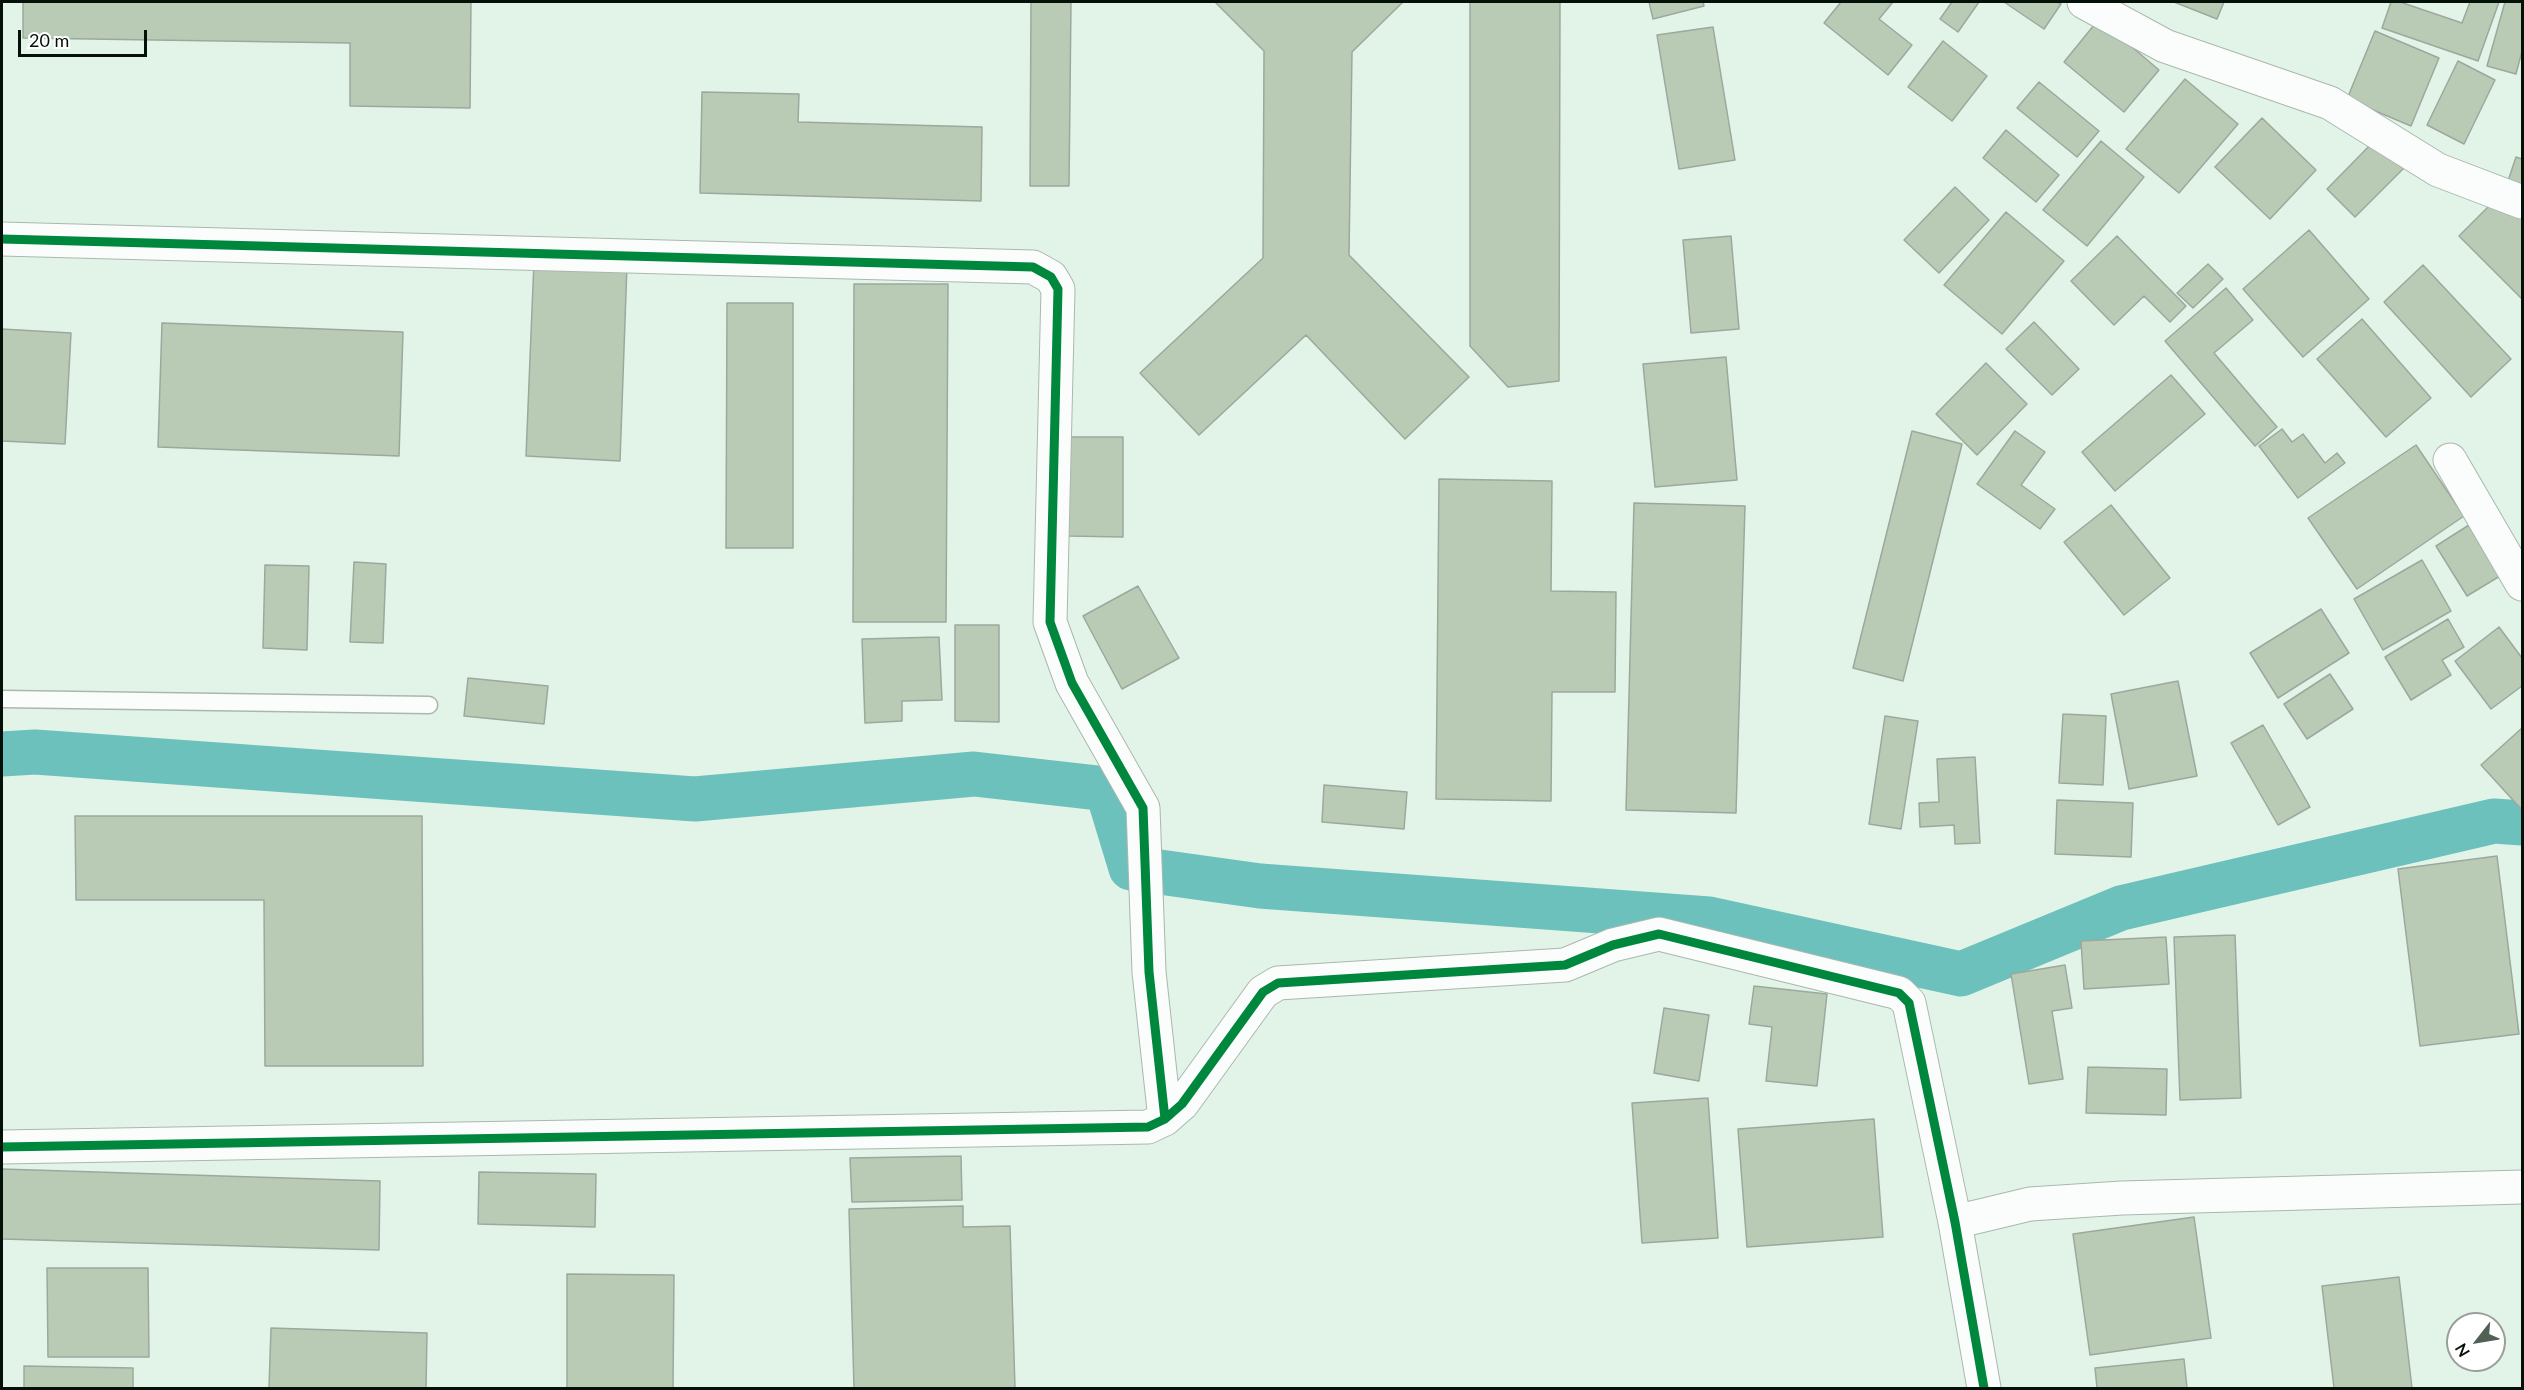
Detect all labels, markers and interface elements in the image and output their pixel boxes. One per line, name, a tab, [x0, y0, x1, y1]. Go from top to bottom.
scale bar	[21, 18, 150, 56]
text: 20 m	[29, 29, 69, 51]
north arrow	[2446, 1312, 2506, 1372]
text: N	[2451, 1340, 2473, 1361]

